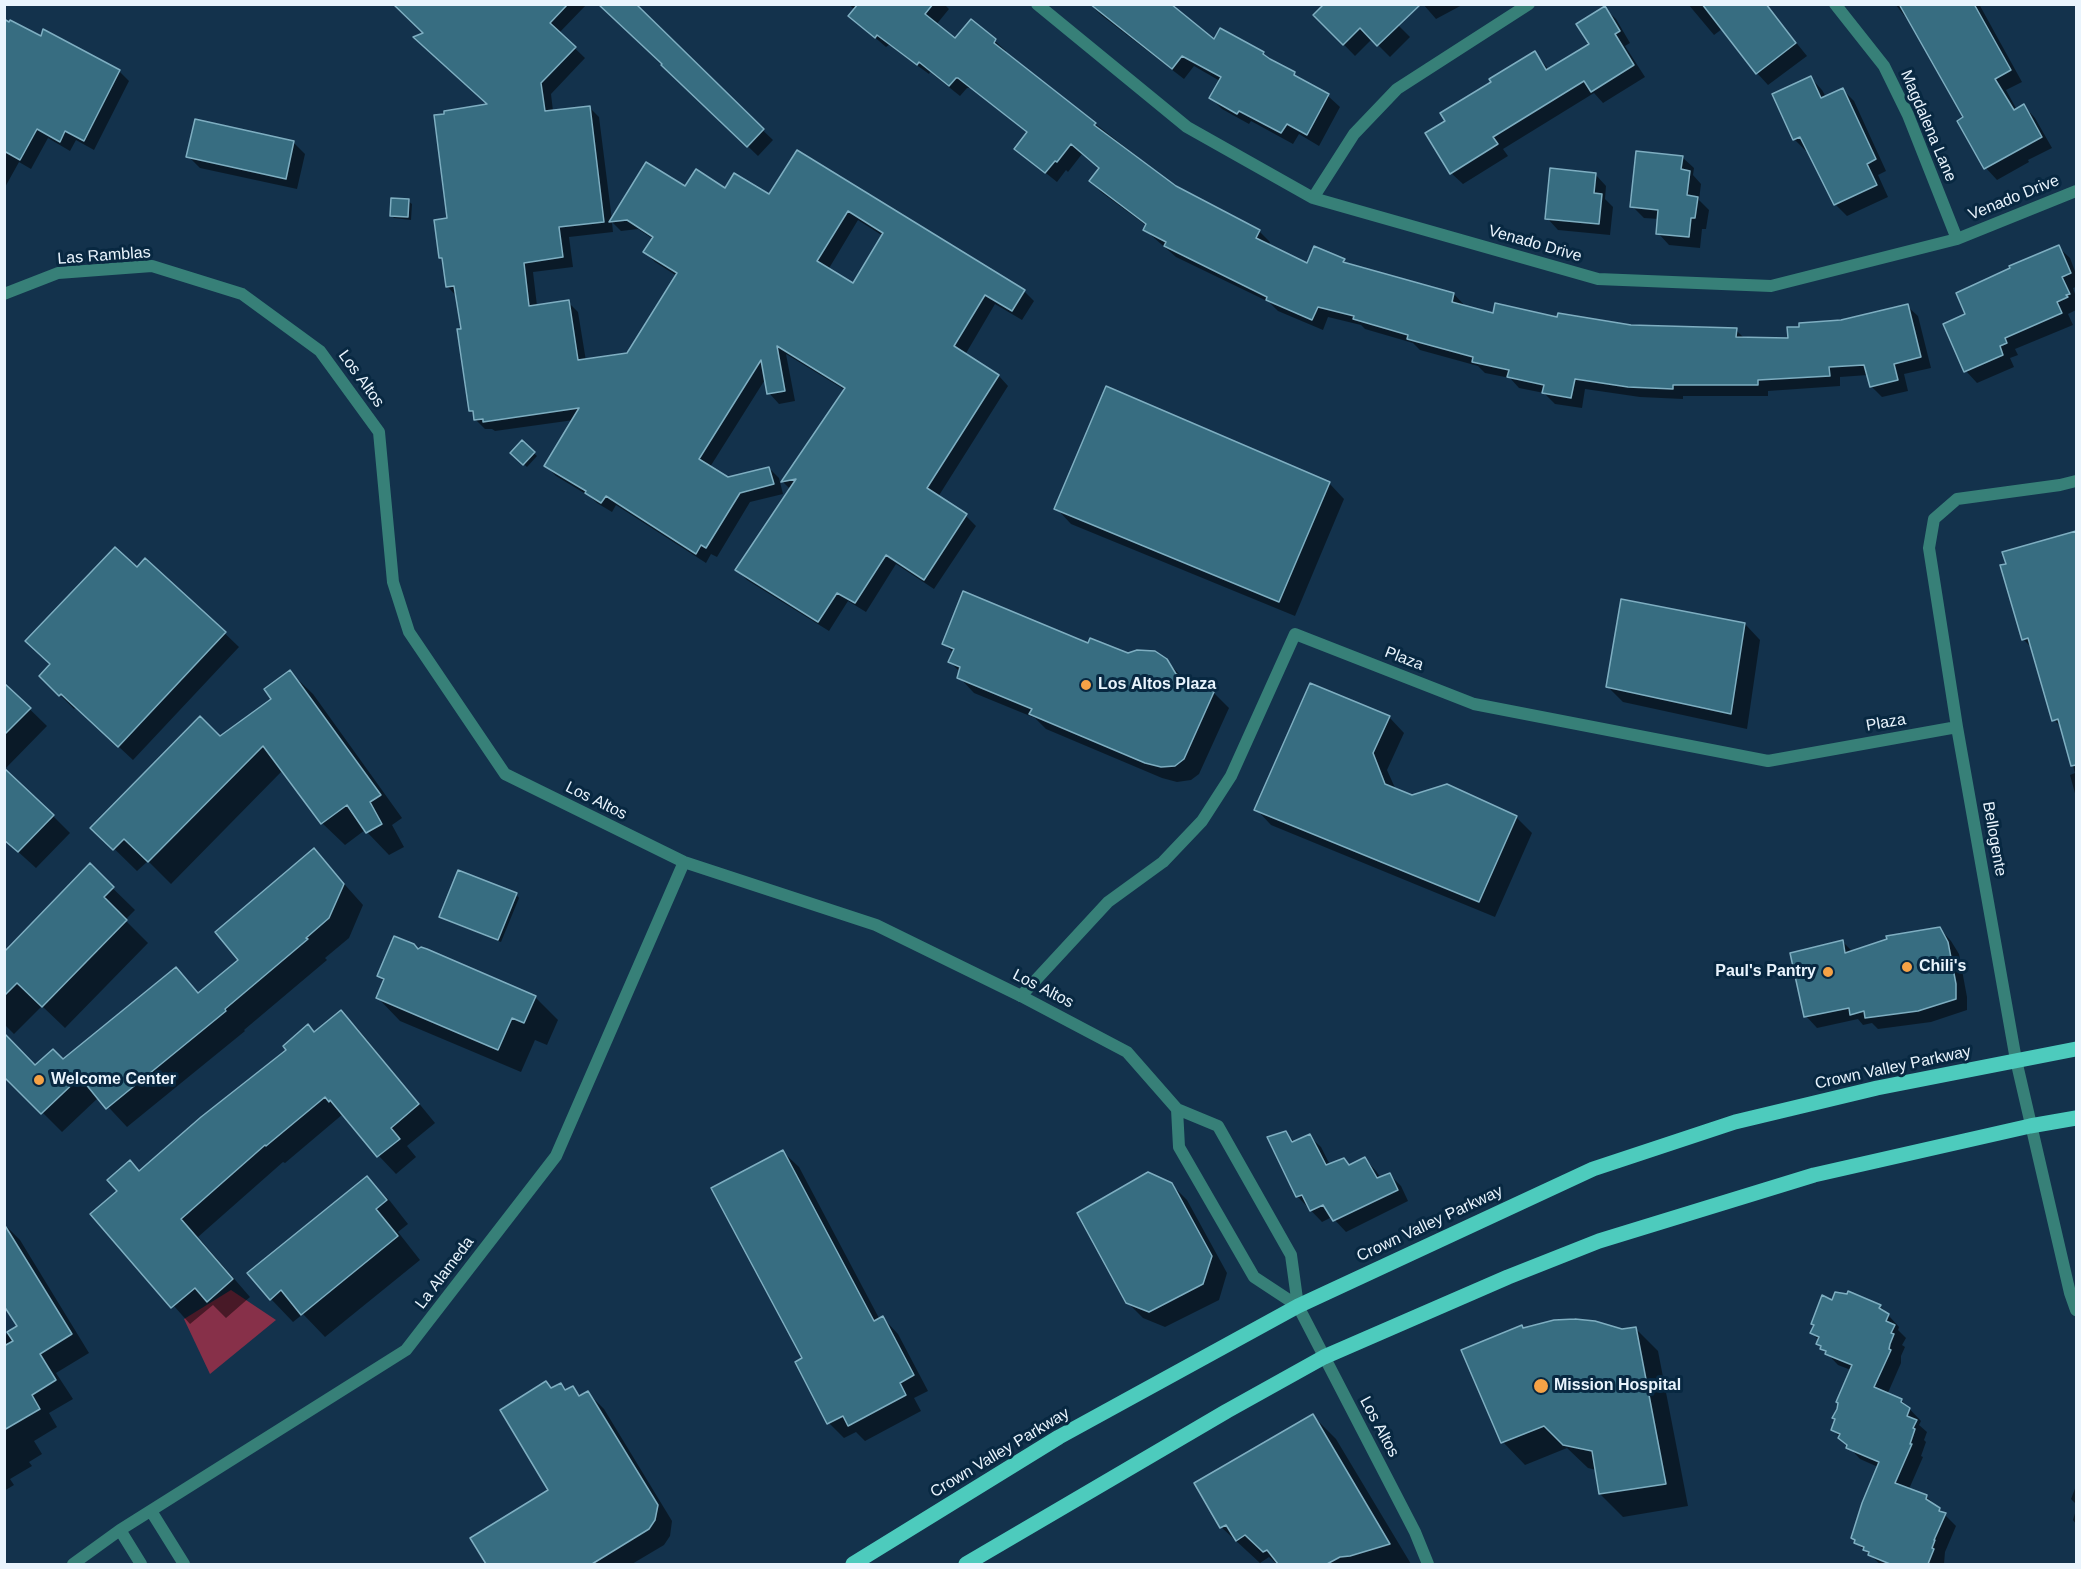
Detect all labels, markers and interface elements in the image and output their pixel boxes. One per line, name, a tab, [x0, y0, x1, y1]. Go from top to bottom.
street label: Magdalena Lane	[1896, 67, 1960, 185]
street label: Venado Drive	[1966, 171, 2062, 225]
street label: Venado Drive	[1486, 222, 1584, 266]
street label: Las Ramblas	[57, 243, 151, 269]
street label: Los Altos	[334, 347, 388, 411]
street label: Plaza	[1382, 643, 1426, 675]
place label: Los Altos Plaza	[1098, 675, 1216, 695]
marker: Los Altos Plaza	[1079, 678, 1093, 692]
street label: Plaza	[1865, 710, 1907, 736]
street label: Los Altos	[562, 778, 630, 824]
street label: Bellogente	[1978, 800, 2010, 878]
place label: Chili's	[1919, 957, 1966, 977]
marker: Chili's	[1900, 960, 1914, 974]
place label: Paul's Pantry	[1715, 962, 1816, 982]
marker: Paul's Pantry	[1821, 965, 1835, 979]
street label: Los Altos	[1009, 966, 1077, 1012]
street label: Crown Valley Parkway	[1813, 1042, 1973, 1094]
place label: Welcome Center	[51, 1070, 176, 1090]
marker: Welcome Center	[32, 1073, 46, 1087]
street label: Crown Valley Parkway	[1354, 1182, 1506, 1266]
street label: La Alameda	[412, 1233, 478, 1313]
place label: Mission Hospital	[1554, 1376, 1681, 1396]
marker: Mission Hospital	[1532, 1377, 1550, 1395]
street label: Los Altos	[1355, 1393, 1403, 1461]
street label: Crown Valley Parkway	[927, 1404, 1073, 1502]

